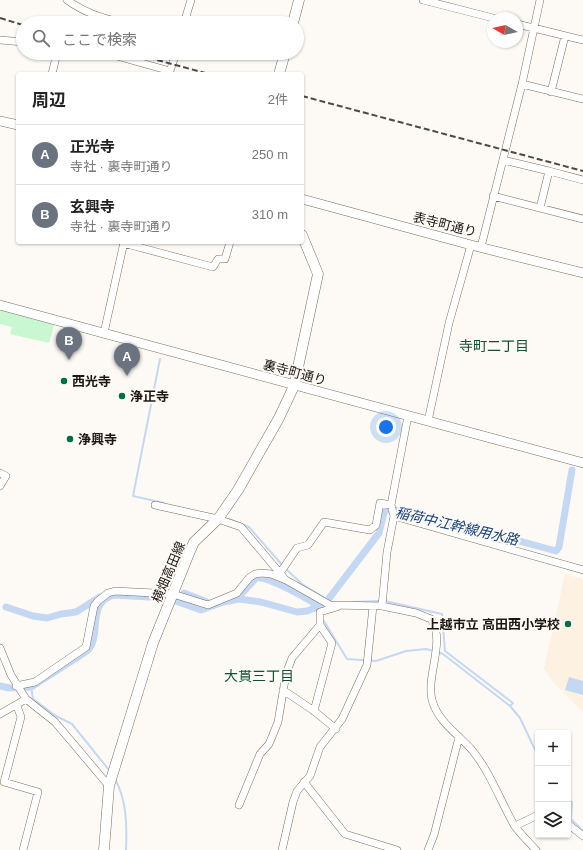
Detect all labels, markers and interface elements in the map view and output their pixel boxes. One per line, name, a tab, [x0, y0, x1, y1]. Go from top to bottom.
north arrow	[487, 12, 523, 48]
search box	[16, 16, 304, 60]
icon: search	[30, 27, 52, 49]
text: ここで検索	[62, 31, 137, 48]
text: 周辺	[32, 91, 66, 110]
text: 2件	[268, 92, 288, 107]
text: 正光寺	[70, 138, 115, 155]
text: A	[40, 147, 50, 162]
text: 250 m	[252, 147, 288, 162]
text: 寺社 · 裏寺町通り	[70, 159, 173, 174]
text: 玄興寺	[70, 198, 115, 215]
text: B	[40, 207, 50, 222]
text: 310 m	[252, 207, 288, 222]
street label: 表寺町通り	[412, 209, 478, 240]
text: 寺社 · 裏寺町通り	[70, 219, 173, 234]
pin: B	[56, 327, 82, 360]
district label: 寺町二丁目	[459, 338, 529, 354]
pin: A	[114, 343, 140, 376]
street label: 裏寺町通り	[262, 357, 328, 388]
place label: 西光寺	[72, 374, 111, 389]
marker: 西光寺	[59, 376, 69, 386]
place label: 浄正寺	[130, 389, 169, 404]
marker: 浄正寺	[117, 391, 127, 401]
your location	[376, 417, 396, 437]
place label: 浄興寺	[78, 432, 117, 447]
marker: 浄興寺	[65, 434, 75, 444]
water label: 稲荷中江幹線用水路	[394, 504, 521, 548]
street label: 横畑高田線	[149, 539, 188, 605]
place label: 上越市立 高田西小学校	[426, 617, 560, 632]
marker: 上越市立 高田西小学校	[563, 619, 573, 629]
district label: 大貫三丁目	[224, 668, 294, 684]
map controls	[535, 730, 571, 838]
button: +	[535, 730, 571, 766]
button: −	[535, 766, 571, 802]
button: layers	[535, 802, 571, 838]

